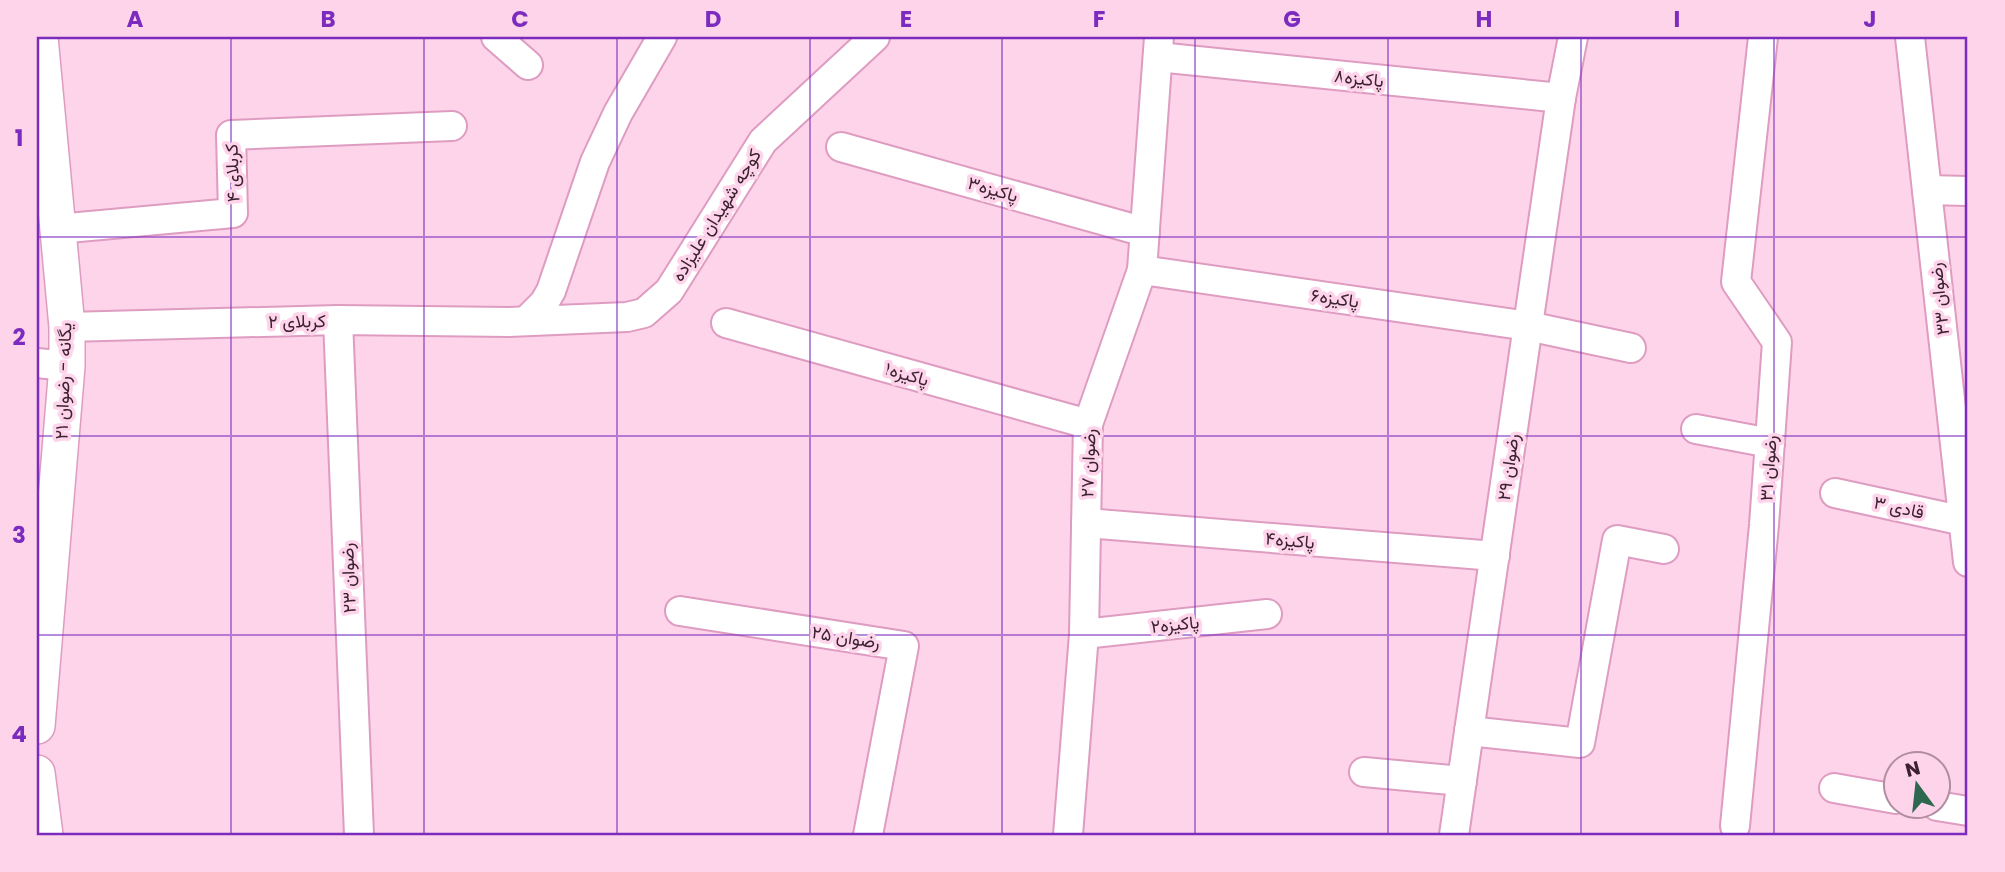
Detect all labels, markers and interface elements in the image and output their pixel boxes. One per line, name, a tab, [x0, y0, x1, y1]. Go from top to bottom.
text: A	[127, 3, 144, 35]
text: B	[320, 3, 336, 35]
text: C	[511, 3, 529, 35]
text: D	[705, 3, 721, 35]
text: E	[900, 3, 912, 35]
text: F	[1093, 3, 1105, 35]
text: G	[1283, 3, 1301, 35]
text: H	[1476, 3, 1492, 35]
text: I	[1674, 3, 1680, 35]
text: J	[1863, 3, 1877, 35]
street label: پاکیزه۸	[1333, 63, 1385, 93]
text: 1	[15, 122, 23, 154]
street label: کربلای ۴	[218, 143, 246, 203]
street label: کوچه شهیدان علیزاده	[665, 144, 767, 286]
street label: پاکیزه۳	[965, 170, 1021, 208]
street label: رضوان ۳۳	[1923, 262, 1955, 336]
street label: پاکیزه۶	[1309, 282, 1361, 314]
street label: کربلای ۲	[268, 308, 326, 334]
text: 2	[12, 321, 26, 353]
street label: یگانه - رضوان ۲۱	[48, 322, 78, 440]
street label: پاکیزه۱	[882, 356, 932, 392]
street label: رضوان ۲۷	[1074, 428, 1102, 498]
street label: رضوان ۲۹	[1491, 432, 1525, 502]
street label: رضوان ۳۱	[1753, 434, 1783, 502]
street label: قادی ۳	[1871, 489, 1927, 525]
text: 3	[12, 519, 26, 551]
street label: پاکیزه۴	[1264, 525, 1316, 555]
street label: رضوان ۲۳	[334, 542, 362, 614]
street label: پاکیزه۲	[1149, 609, 1201, 639]
street label: رضوان ۲۵	[810, 619, 882, 655]
text: 4	[11, 718, 27, 750]
north arrow	[1882, 750, 1952, 820]
text: N	[1902, 754, 1923, 784]

